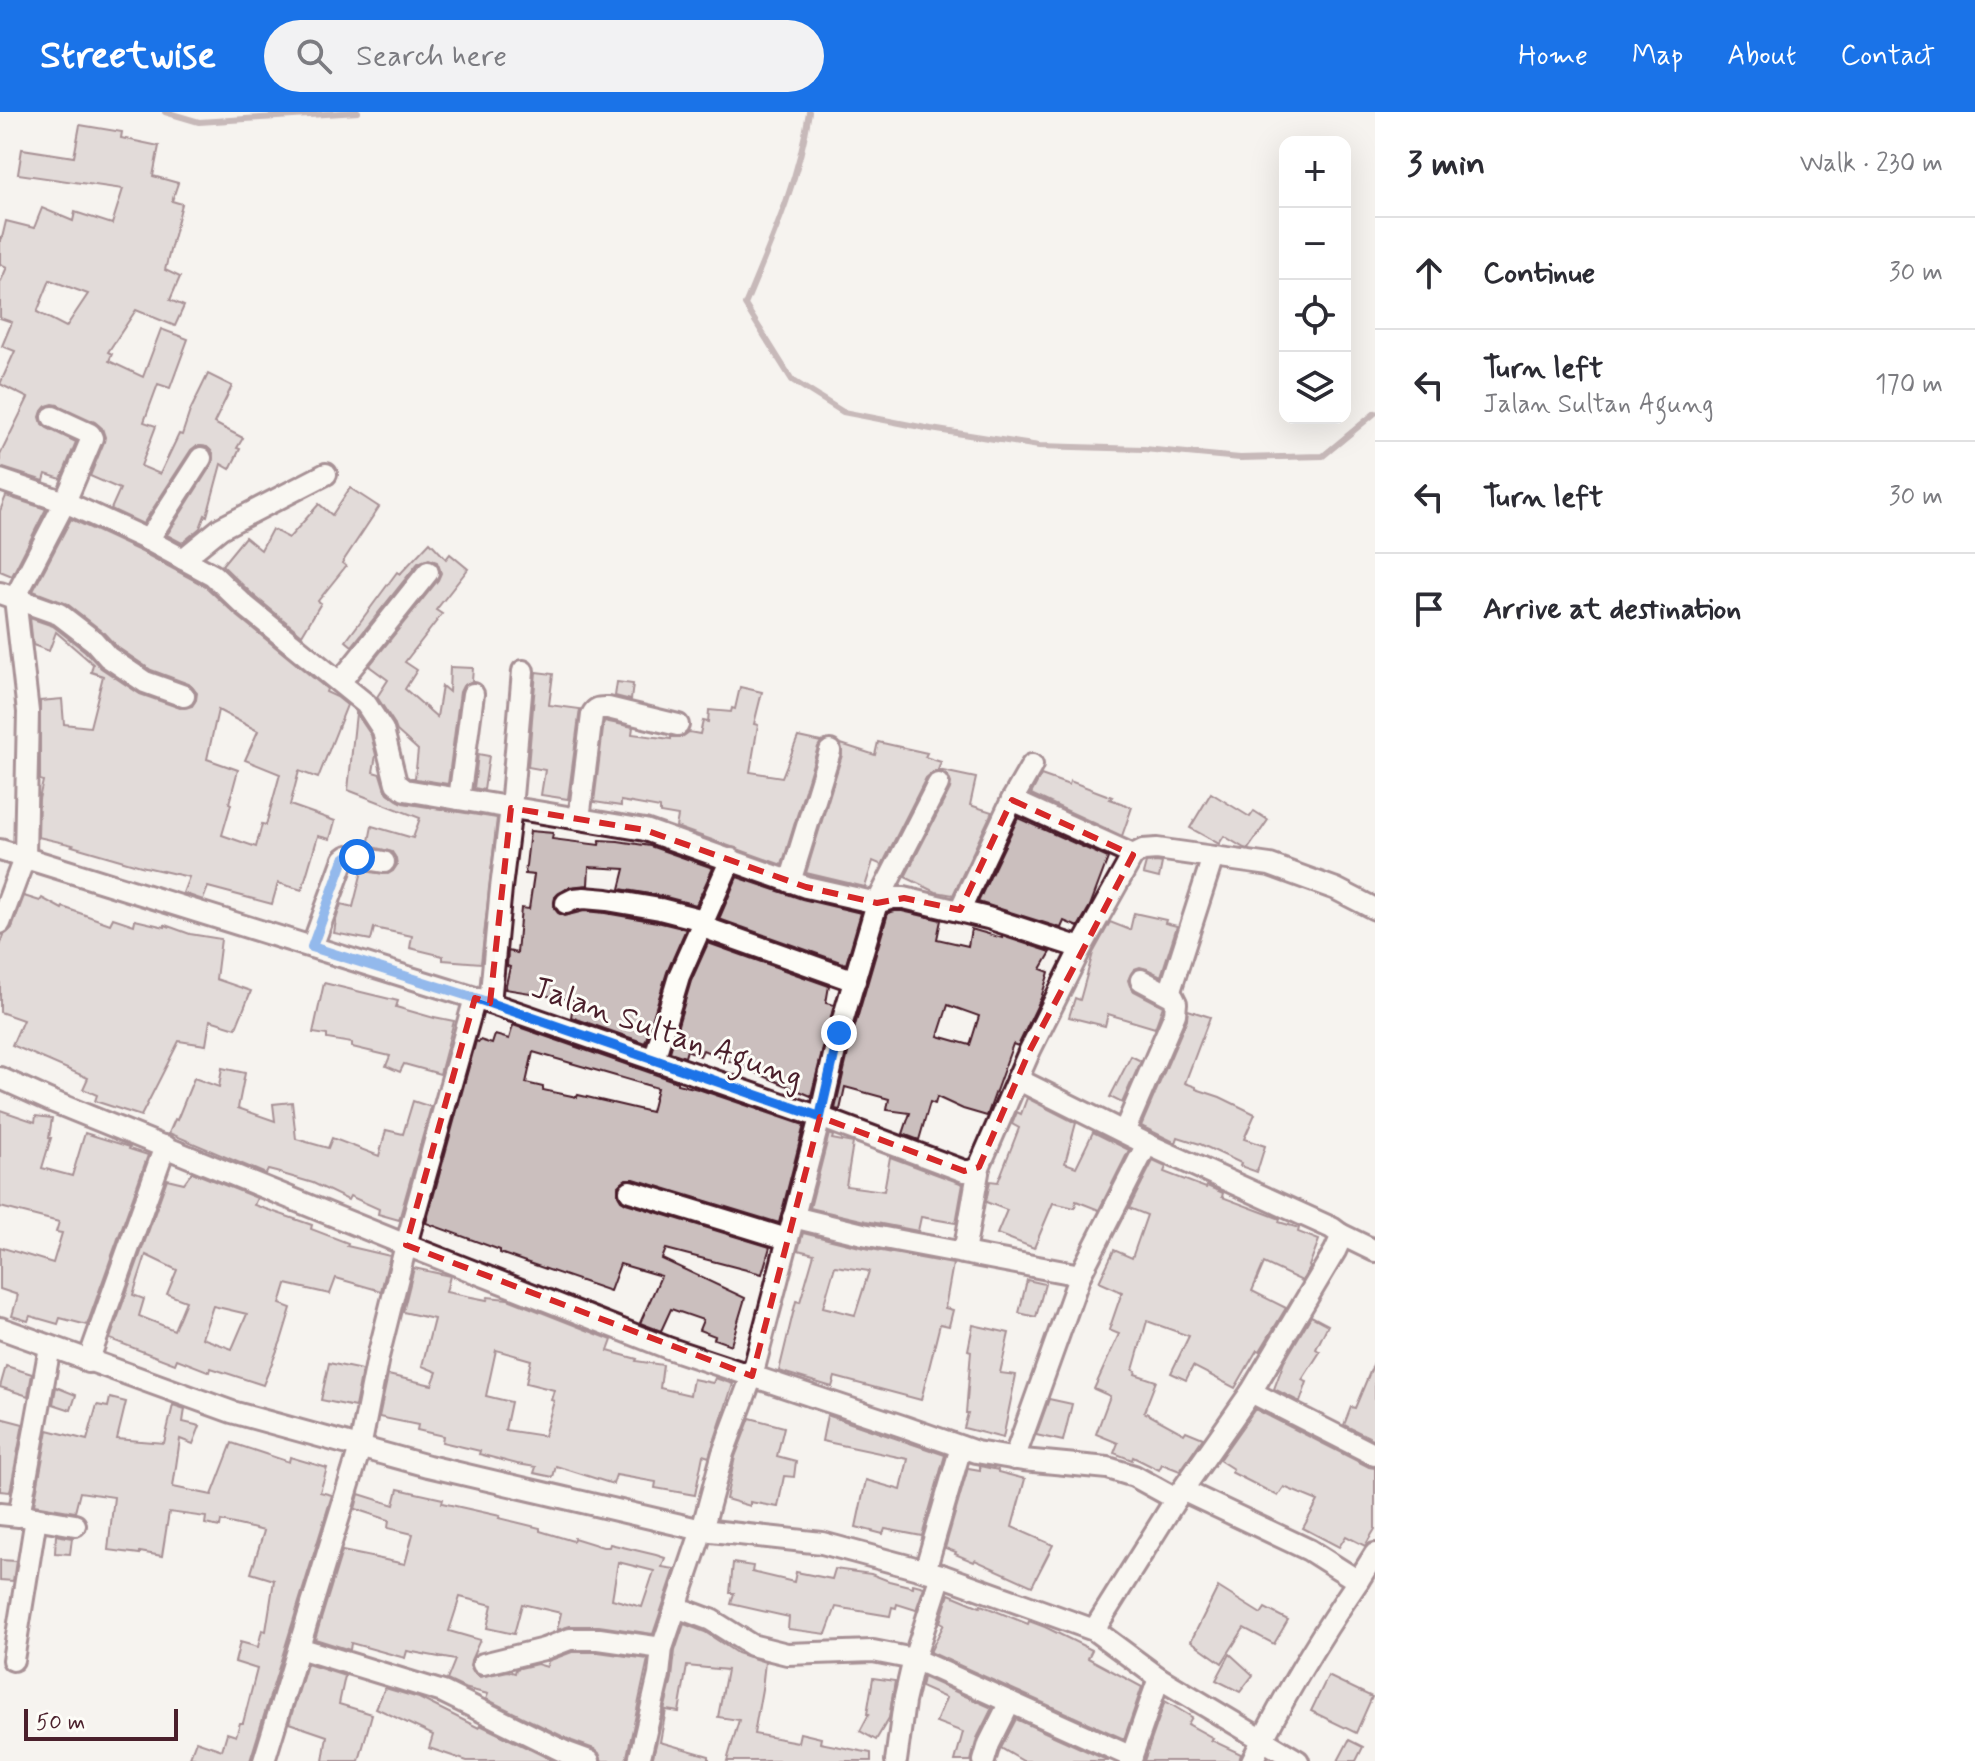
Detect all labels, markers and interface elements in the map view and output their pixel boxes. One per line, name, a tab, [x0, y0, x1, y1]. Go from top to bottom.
search box	[264, 20, 824, 92]
text: Streetwise	[40, 32, 216, 81]
icon: search	[292, 34, 336, 78]
text: Search here	[356, 37, 507, 76]
text: Home	[1518, 38, 1588, 75]
text: Map	[1632, 38, 1683, 75]
text: About	[1727, 38, 1796, 75]
text: Contact	[1840, 38, 1935, 75]
map controls	[1279, 136, 1351, 424]
button: +	[1279, 136, 1351, 208]
text: 3 min	[1407, 142, 1485, 187]
text: Walk · 230 m	[1800, 147, 1943, 181]
button: −	[1279, 208, 1351, 280]
icon: ahead	[1407, 251, 1451, 295]
text: Continue	[1483, 254, 1595, 293]
text: 30 m	[1889, 256, 1943, 290]
button: locate	[1279, 280, 1351, 352]
text: Turn left	[1483, 349, 1603, 388]
button: layers	[1279, 352, 1351, 424]
icon: left	[1407, 363, 1451, 407]
text: 170 m	[1875, 368, 1943, 402]
text: Jalan Sultan Agung	[1483, 388, 1714, 422]
icon: left	[1407, 475, 1451, 519]
text: Turn left	[1483, 478, 1603, 517]
text: 30 m	[1889, 480, 1943, 514]
icon: arrive	[1407, 587, 1451, 631]
text: Arrive at destination	[1483, 590, 1741, 629]
route start	[339, 839, 375, 875]
street label: Jalan Sultan Agung	[525, 967, 808, 1102]
route end	[821, 1015, 857, 1051]
scale bar	[24, 1705, 178, 1741]
text: 50 m	[36, 1709, 85, 1737]

